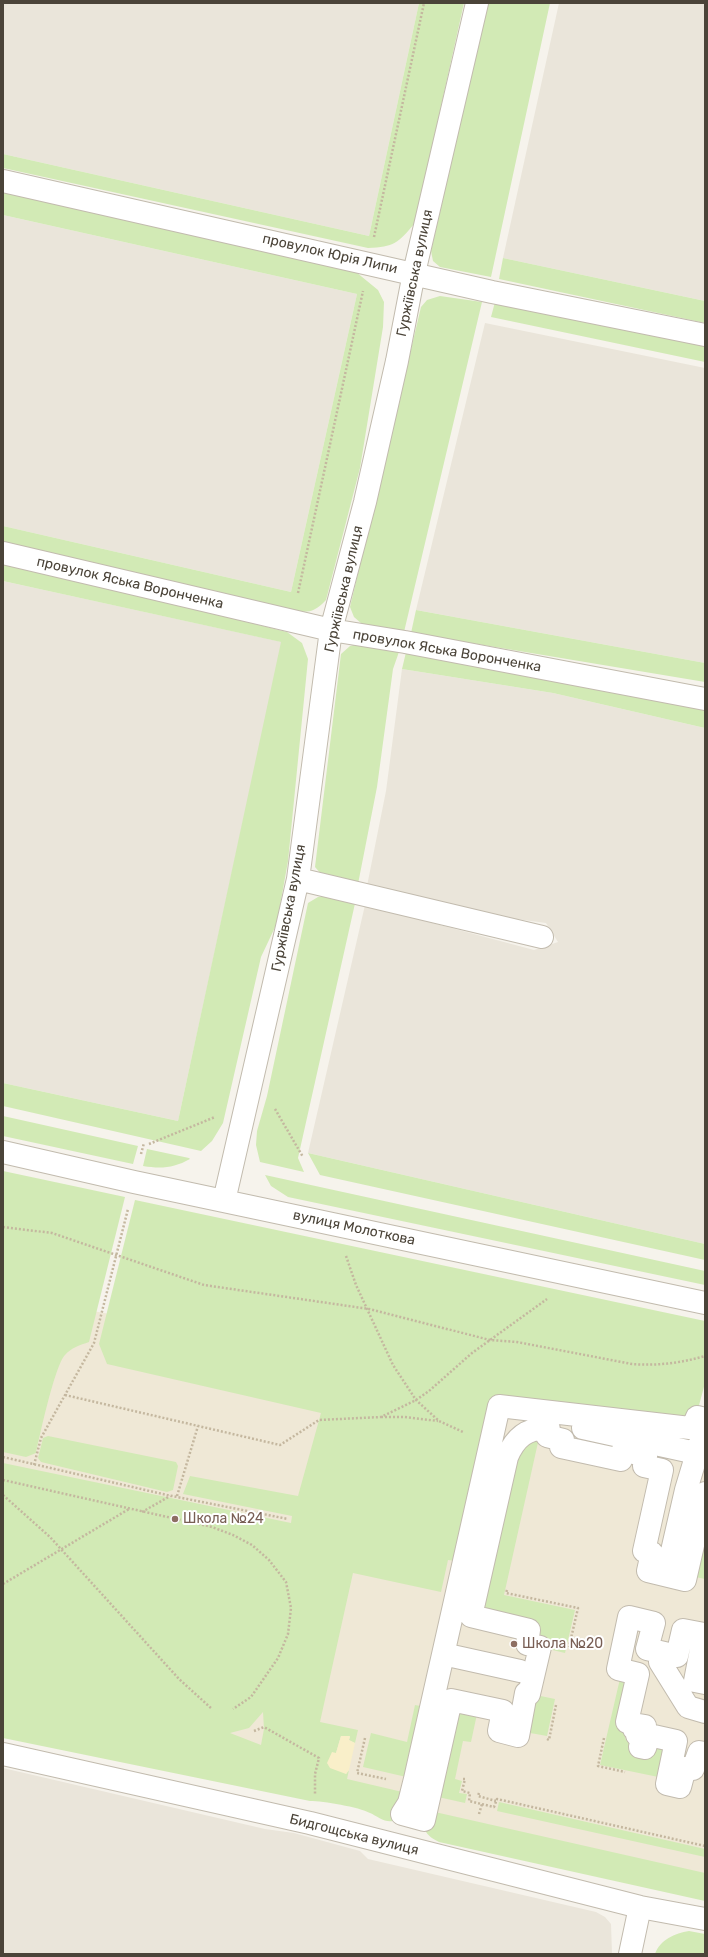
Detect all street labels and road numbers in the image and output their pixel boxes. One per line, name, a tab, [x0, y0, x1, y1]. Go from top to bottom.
street label: Гуржіївська вулиця	[393, 208, 437, 338]
street label: провулок Юрія Липи	[261, 230, 399, 278]
street label: Гуржіївська вулиця	[321, 524, 367, 654]
street label: провулок Яська Воронченка	[35, 553, 225, 613]
street label: провулок Яська Воронченка	[351, 626, 543, 676]
street label: Гуржіївська вулиця	[268, 843, 310, 973]
street label: вулиця Молоткова	[291, 1207, 417, 1249]
street label: Бидгощська вулиця	[288, 1811, 420, 1859]

